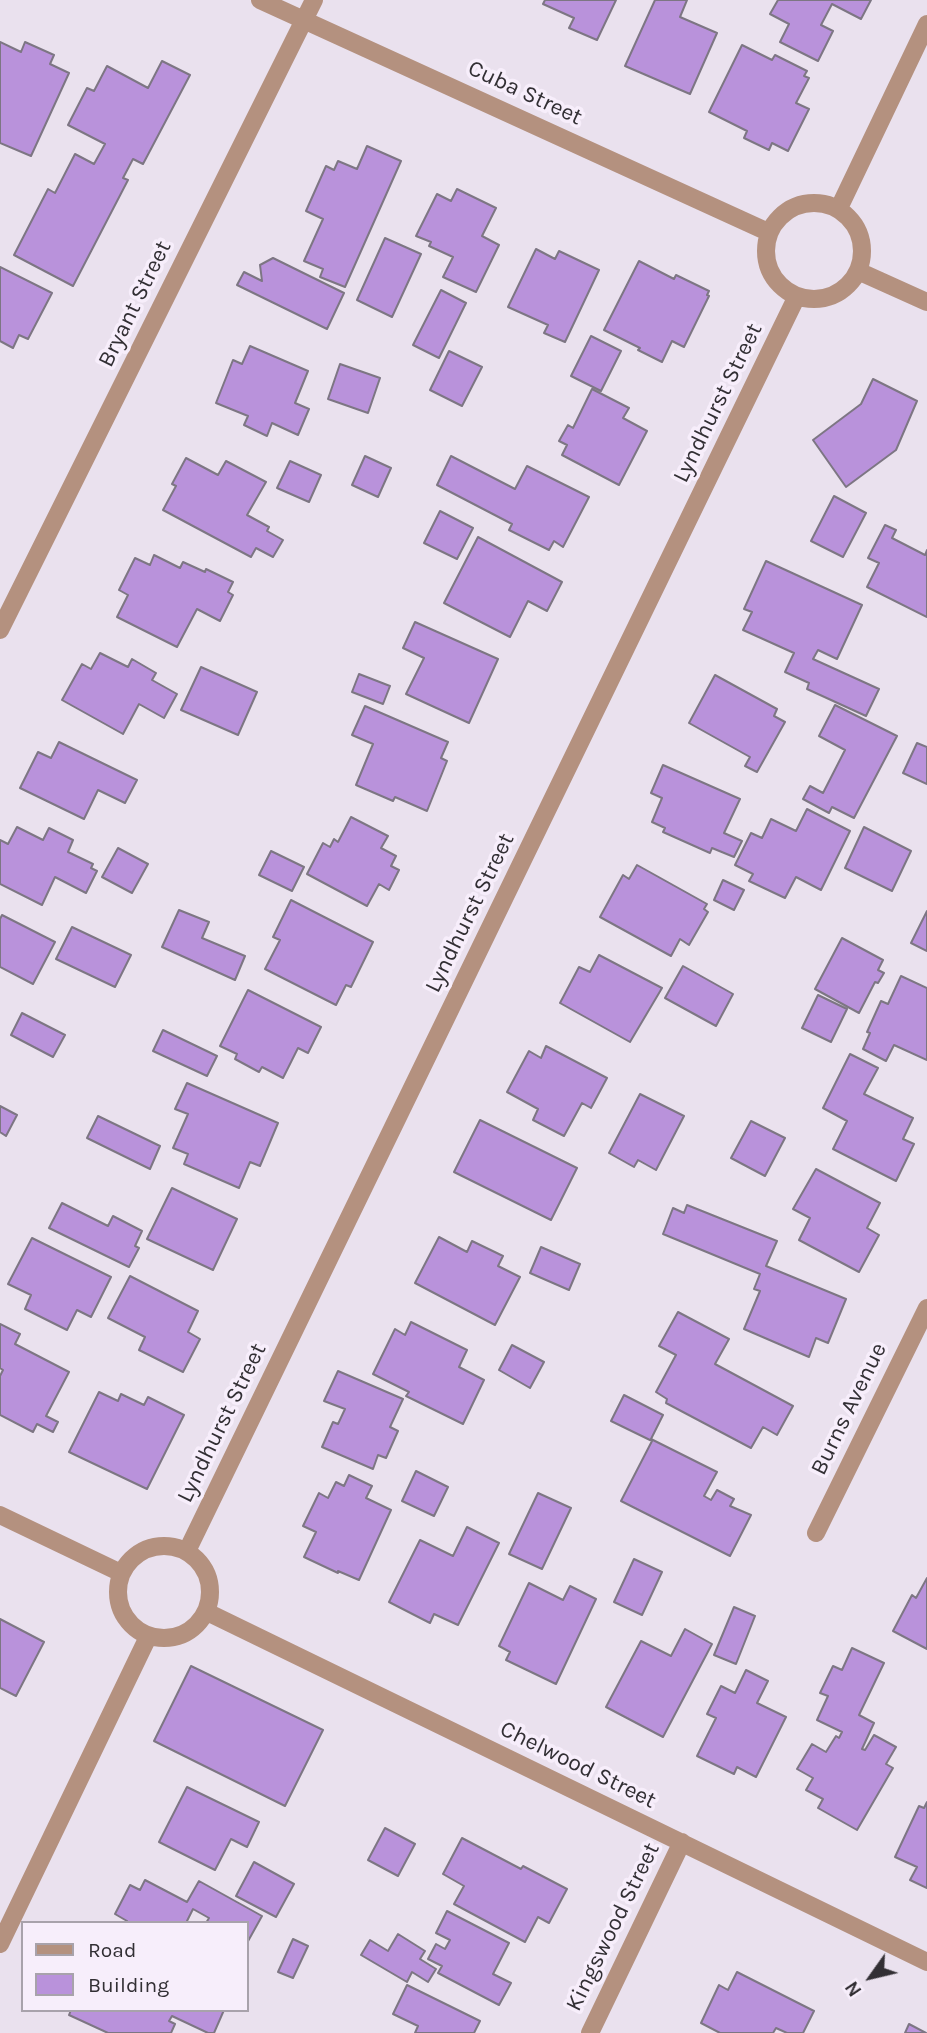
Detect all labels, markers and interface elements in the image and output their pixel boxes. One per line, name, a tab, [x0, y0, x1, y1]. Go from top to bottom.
street label: Cuba Street	[463, 55, 587, 131]
street label: Bryant Street	[93, 236, 177, 372]
street label: Lyndhurst Street	[668, 319, 768, 487]
street label: Lyndhurst Street	[420, 829, 520, 997]
street label: Burns Avenue	[805, 1338, 893, 1480]
street label: Lyndhurst Street	[172, 1339, 272, 1507]
street label: Chelwood Street	[495, 1715, 661, 1815]
street label: Kingswood Street	[560, 1838, 666, 2016]
legend	[21, 1921, 248, 2012]
text: Road	[88, 1938, 136, 1962]
north arrow	[836, 1942, 906, 2012]
text: Building	[88, 1973, 169, 1997]
text: N	[841, 1977, 867, 2001]

